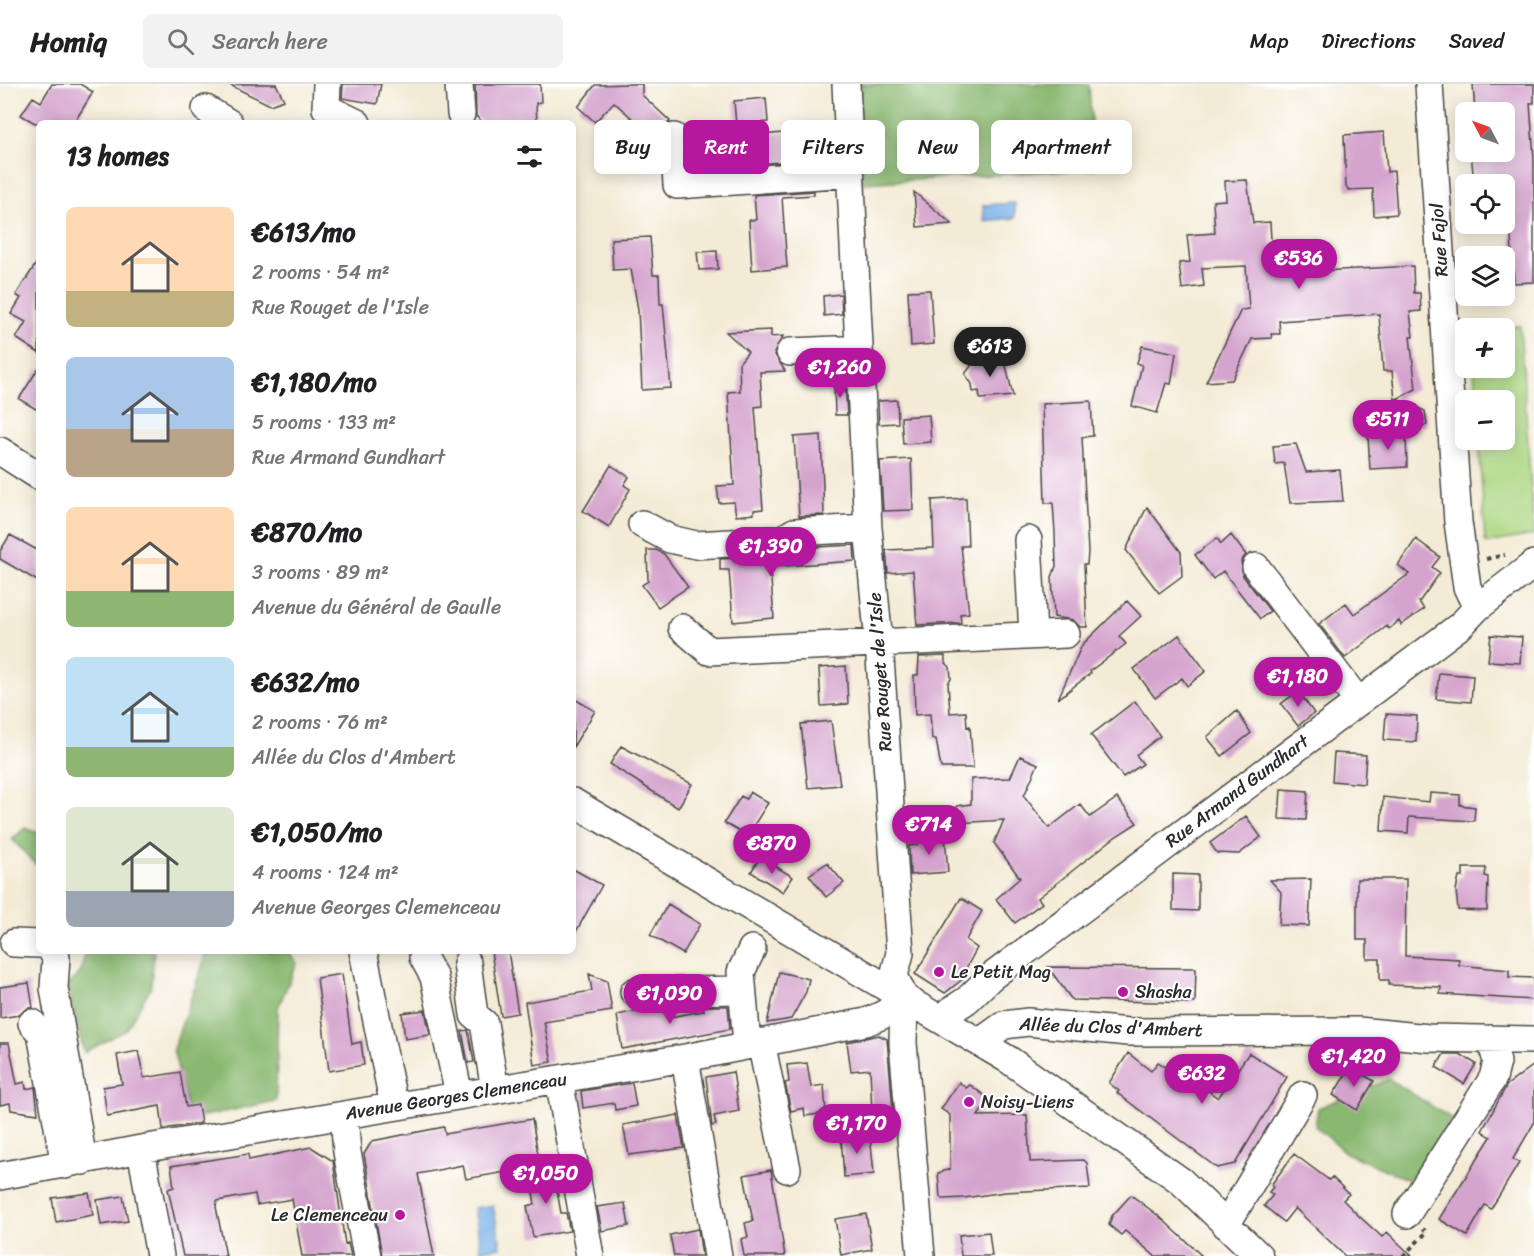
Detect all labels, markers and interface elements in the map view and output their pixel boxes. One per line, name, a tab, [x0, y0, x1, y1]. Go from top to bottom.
search box	[143, 14, 563, 68]
text: Homiq	[30, 17, 107, 66]
text: Search here	[212, 22, 328, 61]
text: Map	[1250, 22, 1288, 60]
text: Directions	[1321, 22, 1416, 60]
text: Saved	[1449, 22, 1504, 60]
icon: search	[164, 25, 197, 58]
north arrow	[1455, 102, 1515, 162]
map controls	[1455, 102, 1515, 450]
chip: Buy	[594, 120, 671, 174]
chip: Rent	[683, 120, 769, 174]
chip: Filters	[781, 120, 885, 174]
chip: New	[897, 120, 979, 174]
chip: Apartment	[991, 120, 1132, 174]
text: 13 homes	[66, 133, 169, 179]
icon: filters	[513, 140, 546, 173]
button: locate	[1455, 174, 1515, 234]
street label: Rue Fajol	[1420, 201, 1458, 278]
text: €613/mo	[252, 209, 356, 255]
icon: home	[114, 231, 186, 303]
pin: €536	[1263, 239, 1335, 290]
text: €536	[1275, 241, 1323, 276]
button: layers	[1455, 246, 1515, 306]
text: 2 rooms · 54 m²	[252, 255, 390, 290]
text: Rue Rouget de l'Isle	[252, 290, 429, 325]
button: +	[1455, 318, 1515, 378]
pin: €613	[954, 327, 1026, 378]
text: €613	[968, 329, 1012, 364]
pin: €1,260	[791, 348, 889, 399]
text: €1,260	[809, 350, 871, 385]
text: €1,180/mo	[252, 359, 377, 405]
icon: home	[114, 381, 186, 453]
button: −	[1455, 390, 1515, 450]
pin: €511	[1352, 400, 1424, 451]
text: €511	[1367, 402, 1409, 437]
text: 5 rooms · 133 m²	[252, 405, 396, 440]
text: Rue Armand Gundhart	[252, 440, 445, 475]
text: €870/mo	[252, 509, 362, 555]
pin: €1,390	[722, 527, 820, 578]
text: €1,390	[739, 529, 803, 564]
icon: home	[114, 531, 186, 603]
text: 3 rooms · 89 m²	[252, 555, 389, 590]
text: Avenue du Général de Gaulle	[252, 590, 501, 625]
street label: Rue Rouget de l'Isle	[858, 591, 902, 753]
pin: €1,180	[1249, 657, 1347, 708]
text: €632/mo	[252, 659, 359, 705]
text: €1,180	[1268, 659, 1328, 694]
icon: home	[114, 681, 186, 753]
text: 2 rooms · 76 m²	[252, 705, 388, 740]
street label: Rue Armand Gundhart	[1158, 726, 1317, 856]
text: Allée du Clos d'Ambert	[252, 740, 456, 775]
pin: €714	[893, 805, 965, 856]
text: €714	[906, 807, 952, 842]
text: €1,050/mo	[252, 809, 382, 855]
pin: €870	[736, 824, 808, 875]
text: €870	[747, 826, 797, 861]
icon: home	[114, 831, 186, 903]
text: 4 rooms · 124 m²	[252, 855, 399, 890]
text: Avenue Georges Clemenceau	[252, 890, 501, 925]
place label: Le Petit Mag	[951, 956, 1051, 988]
marker: Le Petit Mag	[932, 965, 946, 979]
pin: €1,090	[621, 974, 719, 1025]
text: €1,090	[638, 976, 702, 1011]
place label: Shasha	[1135, 976, 1192, 1008]
marker: Shasha	[1116, 985, 1130, 999]
street label: Allée du Clos d'Ambert	[1018, 1008, 1203, 1046]
pin: €1,420	[1305, 1037, 1403, 1088]
text: €1,420	[1322, 1039, 1386, 1074]
pin: €632	[1166, 1054, 1238, 1105]
text: €632	[1178, 1056, 1226, 1091]
street label: Avenue Georges Clemenceau	[342, 1063, 569, 1129]
place label: Noisy-Liens	[981, 1086, 1075, 1118]
marker: Noisy-Liens	[962, 1095, 976, 1109]
pin: €1,170	[808, 1104, 906, 1155]
text: €1,170	[827, 1106, 887, 1141]
pin: €1,050	[497, 1154, 595, 1205]
text: €1,050	[514, 1156, 578, 1191]
place label: Le Clemenceau	[271, 1199, 388, 1231]
marker: Le Clemenceau	[393, 1208, 407, 1222]

